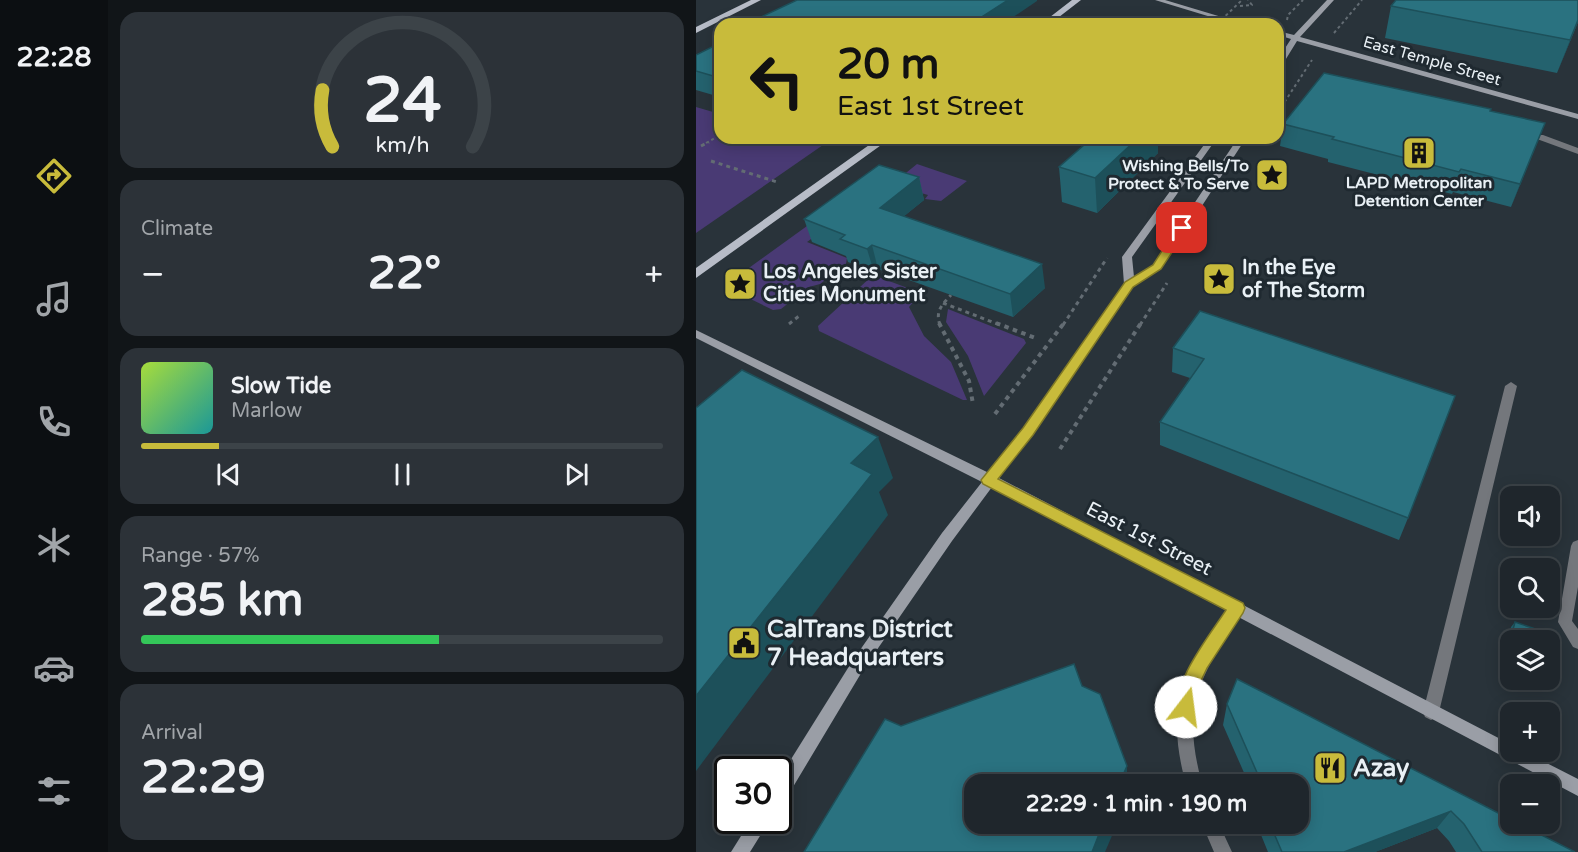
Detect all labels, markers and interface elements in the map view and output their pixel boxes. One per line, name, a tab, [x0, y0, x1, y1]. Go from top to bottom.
street label: East Temple Street	[1361, 32, 1503, 90]
text: 20 m	[837, 39, 939, 90]
text: 22:28	[17, 41, 91, 74]
icon: left	[738, 42, 816, 120]
text: 24	[363, 64, 441, 139]
text: East 1st Street	[837, 90, 1024, 123]
text: km/h	[375, 132, 429, 158]
building icon: LAPD Metropolitan Detention Center	[1401, 135, 1437, 171]
icon: directions	[33, 155, 75, 197]
place label: Wishing Bells/To Protect & To Serve	[1108, 156, 1249, 194]
place icon: Wishing Bells/To Protect & To Serve	[1254, 157, 1290, 193]
place label: LAPD Metropolitan Detention Center	[1346, 173, 1492, 211]
pin	[1156, 202, 1207, 253]
icon: arrive	[1165, 211, 1198, 244]
text: Climate	[141, 217, 213, 241]
text: 22°	[368, 247, 441, 301]
text: −	[141, 255, 165, 294]
text: +	[644, 255, 663, 294]
place label: In the Eye of The Storm	[1242, 256, 1365, 303]
place label: Los Angeles Sister Cities Monument	[763, 260, 937, 307]
place icon: In the Eye of The Storm	[1201, 261, 1237, 297]
place icon: Los Angeles Sister Cities Monument	[722, 266, 758, 302]
icon: music	[33, 278, 75, 320]
text: Slow Tide	[231, 373, 331, 399]
text: Marlow	[231, 399, 302, 423]
icon: phone	[33, 401, 75, 443]
icon: previous	[212, 458, 245, 491]
icon: pause	[386, 458, 419, 491]
icon: next	[560, 458, 593, 491]
map controls	[1500, 486, 1560, 834]
button: sound	[1500, 486, 1560, 546]
street label: East 1st Street	[1082, 497, 1216, 581]
icon: climate	[33, 524, 75, 566]
text: Range · 57%	[141, 544, 260, 568]
button: search	[1500, 558, 1560, 618]
text: 285 km	[141, 574, 303, 628]
place label: CalTrans District 7 Headquarters	[767, 615, 953, 672]
public building icon: CalTrans District 7 Headquarters	[726, 625, 762, 661]
button: layers	[1500, 630, 1560, 690]
icon: car	[33, 647, 75, 689]
position arrow	[1154, 675, 1218, 739]
button: +	[1500, 702, 1560, 762]
text: Arrival	[141, 721, 203, 745]
restaurant icon: Azay	[1312, 750, 1348, 786]
text: 22:29	[141, 751, 266, 805]
place label: Azay	[1353, 754, 1409, 783]
speed limit sign: 30	[714, 756, 792, 834]
icon: filters	[33, 770, 75, 812]
button: −	[1500, 774, 1560, 834]
text: 22:29 · 1 min · 190 m	[1026, 791, 1247, 817]

